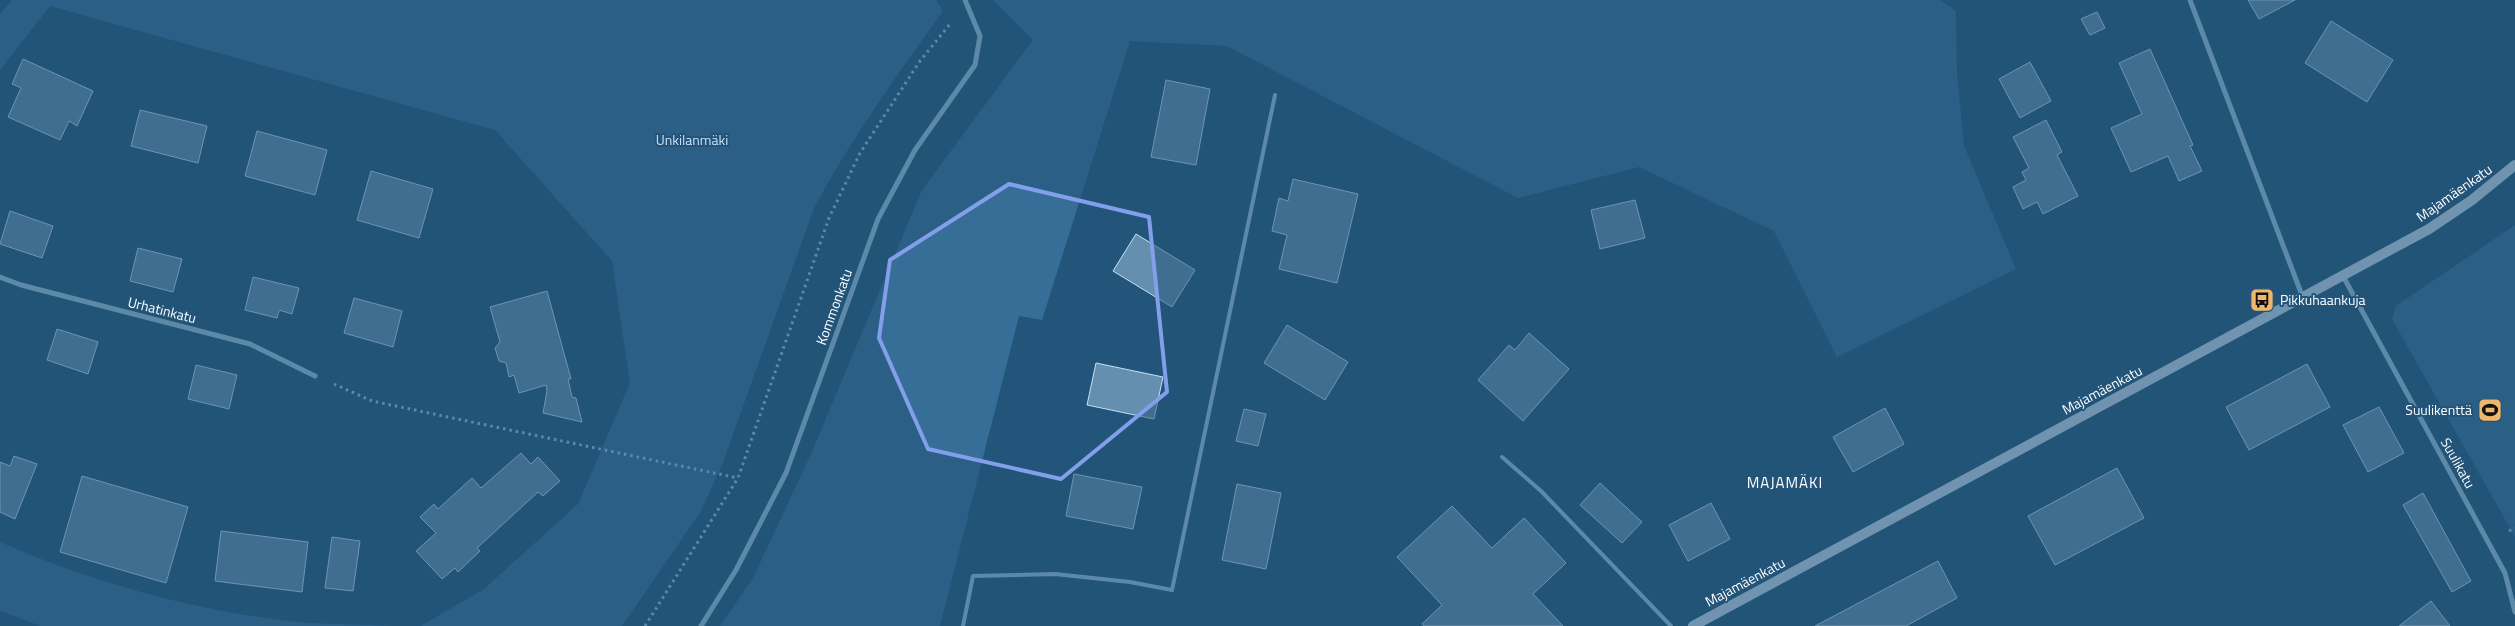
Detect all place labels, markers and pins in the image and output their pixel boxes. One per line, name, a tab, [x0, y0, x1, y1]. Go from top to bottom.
bus stop icon: Pikkuhaankuja	[2249, 287, 2275, 313]
place label: Pikkuhaankuja	[2280, 289, 2366, 310]
sports icon: Suulikenttä	[2477, 397, 2503, 423]
place label: Suulikenttä	[2405, 399, 2472, 420]

